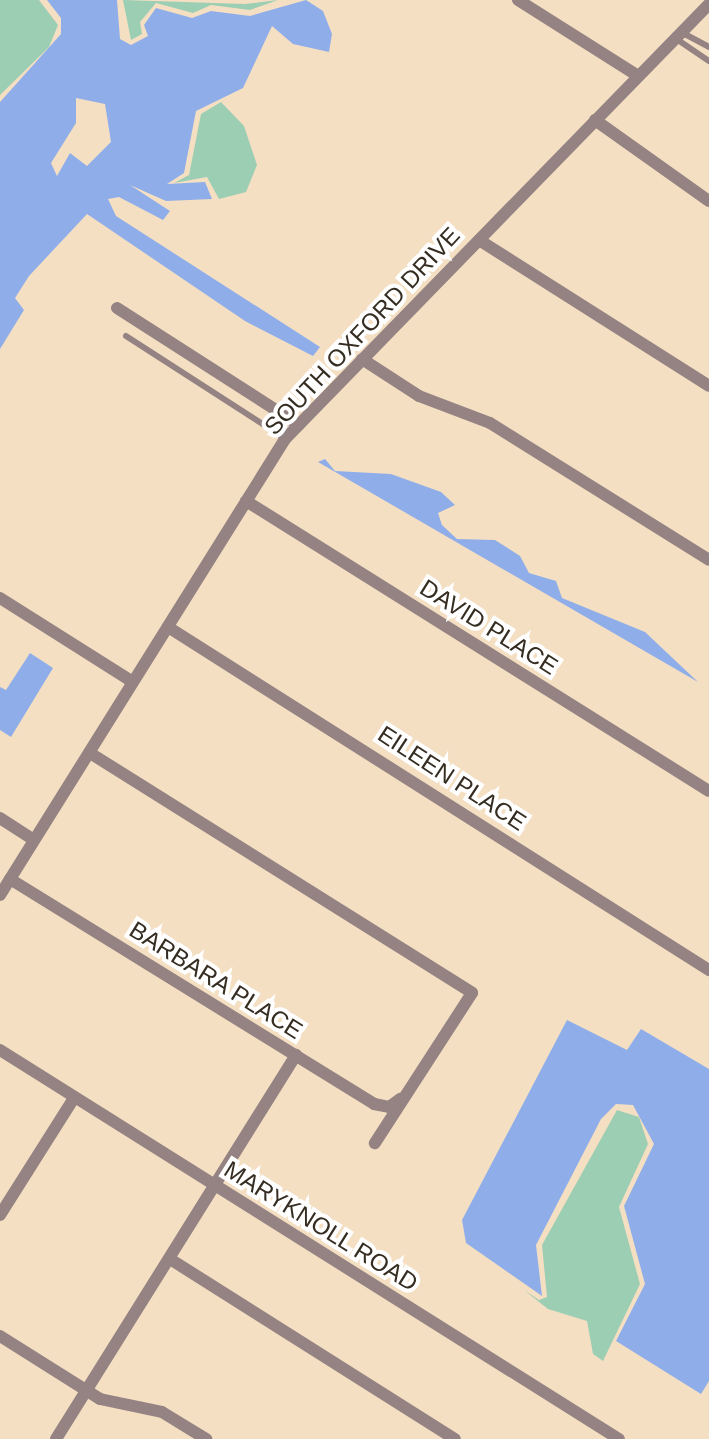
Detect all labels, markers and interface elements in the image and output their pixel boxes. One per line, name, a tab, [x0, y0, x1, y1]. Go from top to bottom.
street label: SOUTH OXFORD DRIVE	[258, 221, 466, 441]
street label: DAVID PLACE	[415, 573, 563, 681]
street label: EILEEN PLACE	[373, 719, 531, 837]
street label: BARBARA PLACE	[124, 915, 308, 1045]
street label: MARYKNOLL ROAD	[219, 1155, 423, 1297]

